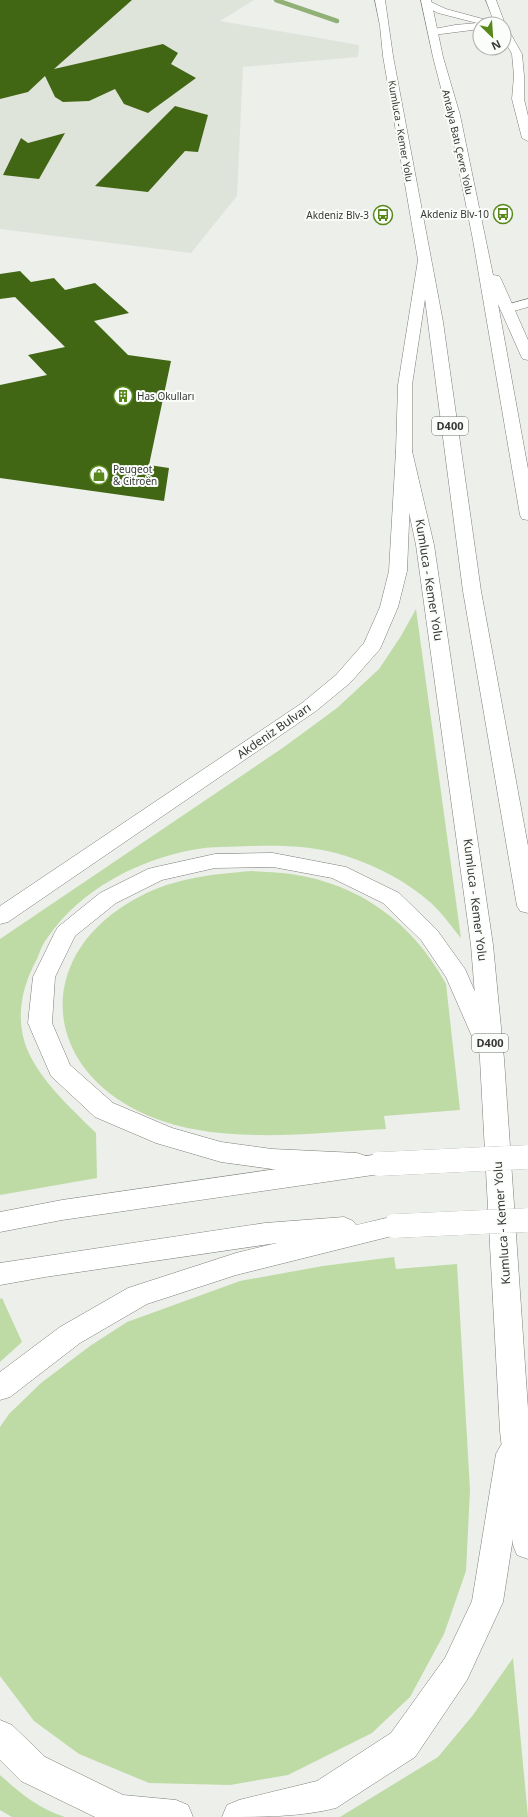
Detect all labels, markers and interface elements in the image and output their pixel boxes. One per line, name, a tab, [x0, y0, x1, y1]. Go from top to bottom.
north arrow	[472, 16, 512, 56]
text: N	[489, 37, 504, 54]
street label: Kumluca - Kemer Yolu	[385, 79, 417, 183]
street label: Antalya Batı Çevre Yolu	[439, 88, 477, 196]
bus stop icon: Akdeniz Blv-10	[492, 203, 514, 225]
bus stop icon: Akdeniz Blv-3	[372, 204, 394, 226]
place label: Akdeniz Blv-10	[421, 207, 489, 221]
place label: Akdeniz Blv-3	[306, 208, 369, 222]
building icon: Has Okulları	[112, 385, 134, 407]
place label: Has Okulları	[137, 389, 194, 403]
road number: D400	[432, 417, 468, 435]
place label: Peugeot & Citroën	[113, 462, 157, 488]
shop icon: Peugeot & Citroën	[88, 464, 110, 486]
street label: Kumluca - Kemer Yolu	[411, 518, 448, 642]
street label: Akdeniz Bulvarı	[233, 699, 314, 762]
street label: Kumluca - Kemer Yolu	[460, 838, 491, 962]
road number: D400	[472, 1034, 508, 1052]
street label: Kumluca - Kemer Yolu	[489, 1161, 514, 1285]

